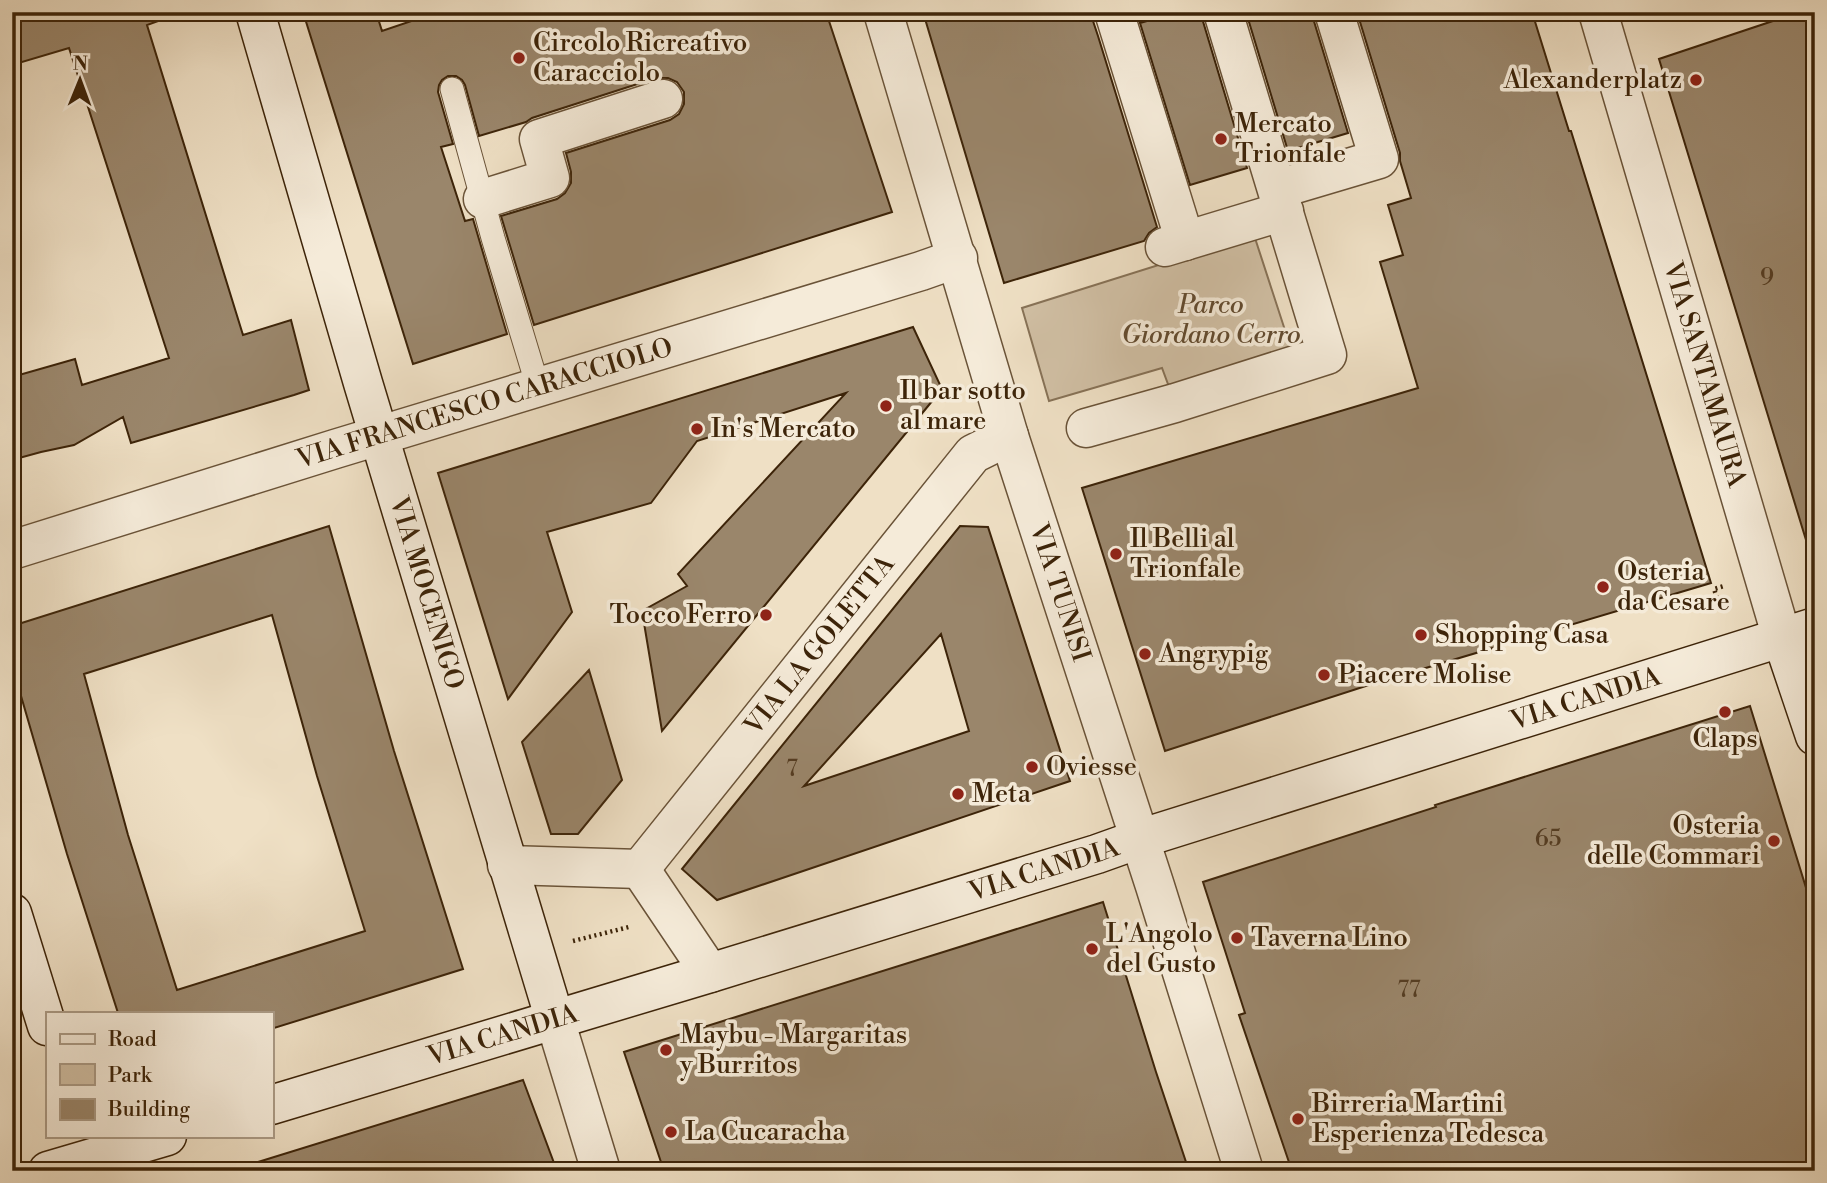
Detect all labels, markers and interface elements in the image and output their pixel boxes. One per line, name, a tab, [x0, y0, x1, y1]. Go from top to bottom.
place label: Circolo Ricreativo Caracciolo	[533, 27, 747, 89]
north arrow	[46, 46, 116, 116]
marker: Circolo Ricreativo Caracciolo	[511, 50, 527, 66]
text: N	[73, 52, 88, 76]
place label: Alexanderplatz	[1503, 64, 1682, 96]
marker: Alexanderplatz	[1688, 72, 1704, 88]
place label: Mercato Trionfale	[1235, 108, 1346, 170]
marker: Mercato Trionfale	[1213, 131, 1229, 147]
street label: VIA SANTAMAURA	[1656, 257, 1753, 492]
house number: 9	[1760, 264, 1774, 292]
park label: Parco Giordano Cerro	[1121, 289, 1301, 351]
street label: VIA FRANCESCO CARACCIOLO	[292, 331, 677, 476]
place label: Il bar sotto al mare	[900, 375, 1026, 437]
marker: Il bar sotto al mare	[878, 398, 894, 414]
place label: In's Mercato	[711, 413, 856, 445]
marker: In's Mercato	[689, 421, 705, 437]
street label: VIA MOCENIGO	[382, 492, 470, 693]
street label: VIA TUNISI	[1022, 519, 1097, 666]
place label: Il Belli al Trionfale	[1130, 523, 1241, 585]
marker: Il Belli al Trionfale	[1108, 546, 1124, 562]
street label: VIA LA GOLETTA	[737, 548, 902, 742]
place label: Osteria da Cesare	[1617, 556, 1730, 618]
marker: Osteria da Cesare	[1595, 579, 1611, 595]
place label: Tocco Ferro	[609, 599, 752, 631]
marker: Tocco Ferro	[758, 607, 774, 623]
place label: Shopping Casa	[1435, 619, 1609, 651]
marker: Shopping Casa	[1413, 627, 1429, 643]
place label: Angrypig	[1158, 638, 1269, 670]
marker: Angrypig	[1137, 646, 1153, 662]
place label: Piacere Molise	[1338, 659, 1512, 691]
street label: VIA CANDIA	[1506, 660, 1666, 738]
marker: Piacere Molise	[1316, 667, 1332, 683]
marker: Claps	[1717, 704, 1733, 720]
place label: Claps	[1692, 723, 1758, 755]
place label: Oviesse	[1046, 751, 1137, 783]
house number: 7	[786, 755, 798, 783]
marker: Oviesse	[1024, 759, 1040, 775]
place label: Meta	[972, 778, 1032, 810]
marker: Meta	[950, 786, 966, 802]
place label: Osteria delle Commari	[1587, 810, 1761, 872]
house number: 65	[1535, 825, 1561, 853]
street label: VIA CANDIA	[964, 831, 1125, 909]
marker: Osteria delle Commari	[1766, 833, 1782, 849]
place label: L'Angolo del Gusto	[1106, 918, 1216, 980]
place label: Taverna Lino	[1251, 922, 1408, 954]
marker: Taverna Lino	[1229, 930, 1245, 946]
marker: L'Angolo del Gusto	[1084, 941, 1100, 957]
house number: 77	[1397, 976, 1421, 1004]
street label: VIA CANDIA	[423, 997, 583, 1073]
legend	[46, 1012, 273, 1138]
place label: Maybu - Margaritas y Burritos	[679, 1019, 907, 1081]
text: Road	[108, 1027, 157, 1053]
marker: Maybu - Margaritas y Burritos	[658, 1042, 674, 1058]
text: Park	[108, 1063, 153, 1089]
place label: Birreria Martini Esperienza Tedesca	[1311, 1088, 1545, 1150]
text: Building	[107, 1097, 190, 1123]
marker: Birreria Martini Esperienza Tedesca	[1290, 1111, 1306, 1127]
place label: La Cucaracha	[685, 1116, 846, 1148]
marker: La Cucaracha	[663, 1124, 679, 1140]

